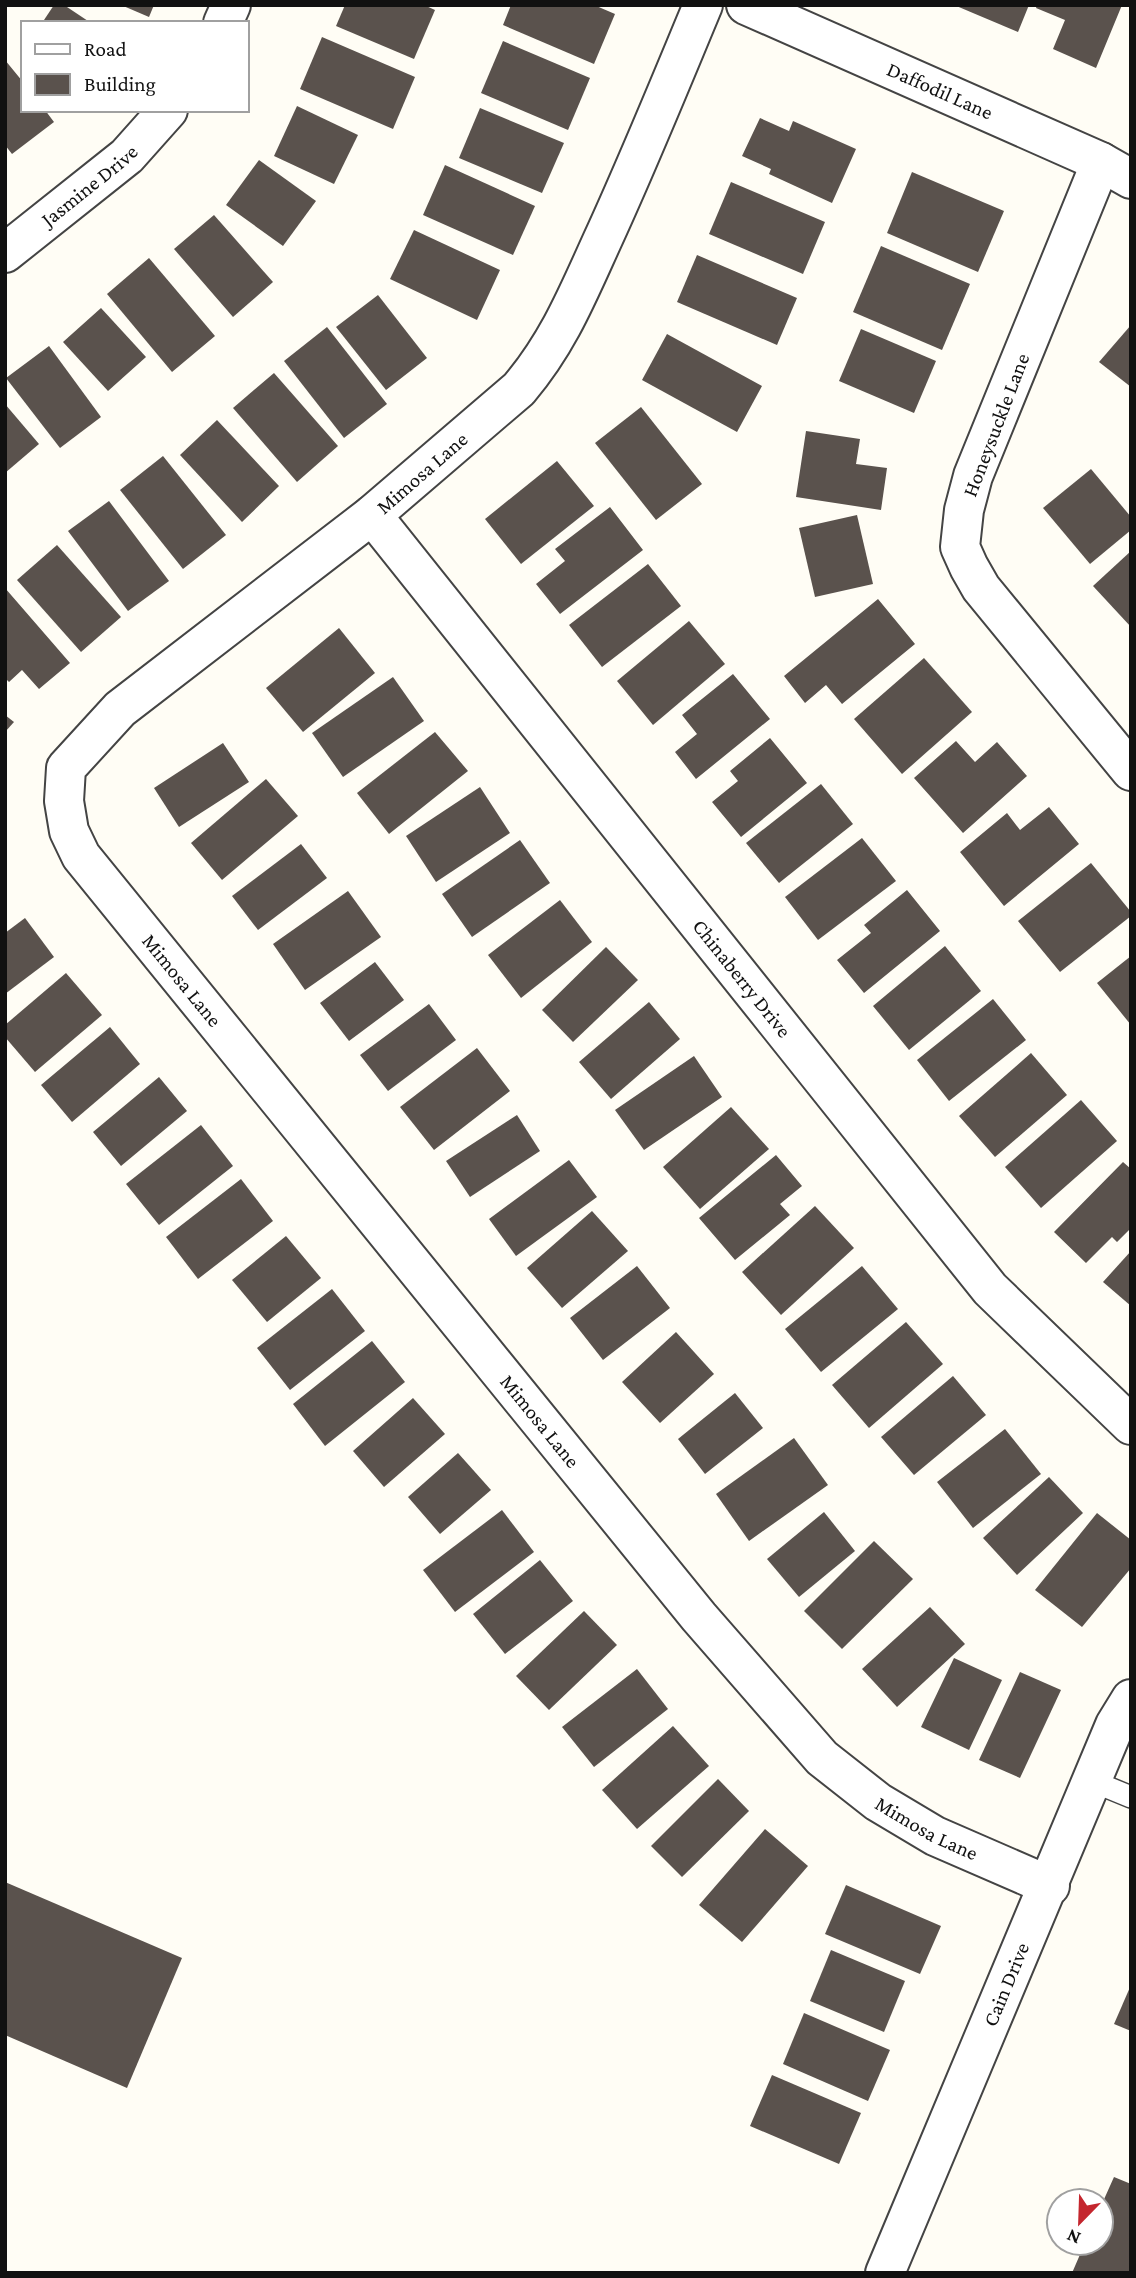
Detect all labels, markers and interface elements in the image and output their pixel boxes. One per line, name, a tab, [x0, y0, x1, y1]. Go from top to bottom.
legend	[21, 21, 248, 112]
text: Road	[84, 37, 127, 61]
street label: Daffodil Lane	[883, 57, 997, 125]
text: Building	[84, 72, 156, 96]
street label: Jasmine Drive	[35, 140, 143, 233]
street label: Honeysuckle Lane	[958, 350, 1034, 500]
street label: Mimosa Lane	[372, 427, 472, 519]
street label: Chinaberry Drive	[688, 914, 796, 1042]
street label: Mimosa Lane	[137, 929, 227, 1032]
street label: Mimosa Lane	[495, 1370, 585, 1473]
street label: Mimosa Lane	[871, 1791, 982, 1865]
street label: Cain Drive	[978, 1939, 1034, 2030]
north arrow	[1045, 2187, 1115, 2257]
text: N	[1063, 2225, 1084, 2249]

